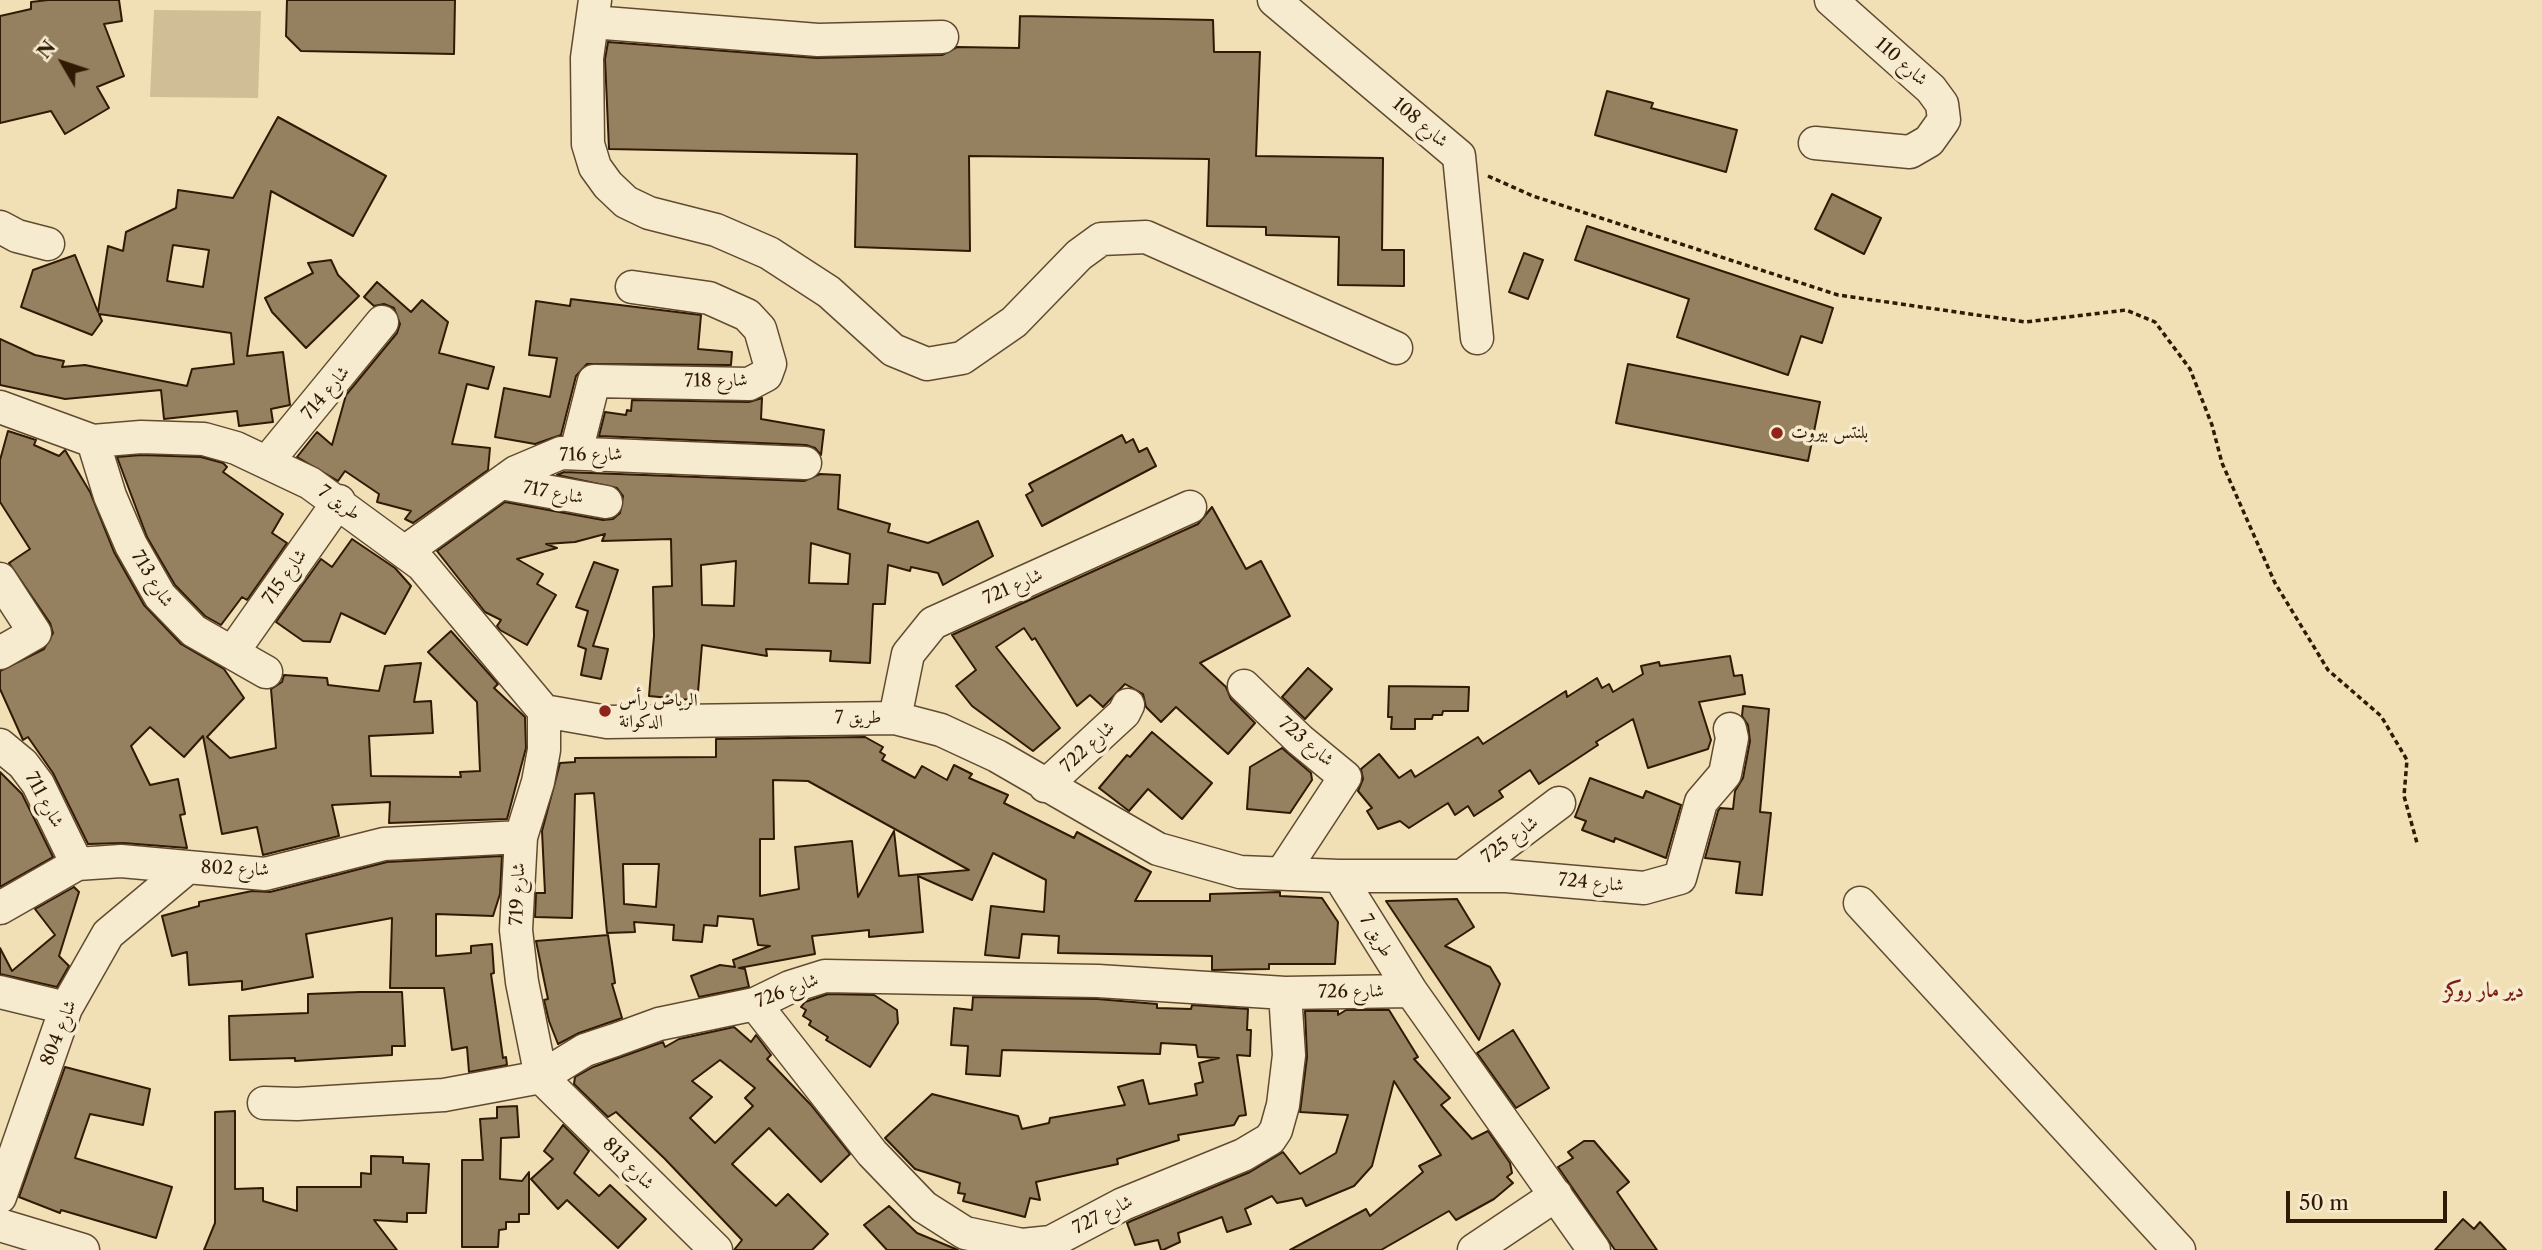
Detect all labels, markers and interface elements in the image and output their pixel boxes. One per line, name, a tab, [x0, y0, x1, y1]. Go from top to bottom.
north arrow	[28, 28, 98, 98]
street label: شارع 110	[1870, 33, 1932, 91]
text: N	[32, 36, 60, 63]
street label: شارع 108	[1388, 94, 1452, 152]
street label: شارع 714	[298, 362, 354, 424]
street label: شارع 718	[684, 370, 748, 392]
place label: بلنتس بيروت	[1791, 422, 1868, 444]
marker: بلنتس بيروت	[1769, 425, 1785, 441]
street label: شارع 716	[559, 444, 623, 466]
street label: شارع 717	[521, 477, 585, 509]
street label: 7 طريق	[314, 481, 364, 525]
street label: شارع 715	[258, 545, 312, 609]
street label: شارع 713	[126, 547, 178, 611]
street label: شارع 721	[980, 564, 1046, 610]
place label: الرياض رأس الدكوانة	[619, 690, 698, 732]
marker: الرياض رأس الدكوانة	[597, 703, 613, 719]
street label: 7 طريق	[835, 707, 881, 729]
street label: شارع 723	[1274, 713, 1338, 771]
street label: شارع 722	[1057, 717, 1119, 777]
street label: شارع 711	[20, 769, 68, 831]
street label: شارع 725	[1478, 812, 1542, 868]
street label: شارع 802	[200, 857, 270, 881]
street label: شارع 719	[506, 862, 530, 926]
street label: شارع 724	[1557, 869, 1625, 897]
street label: 7 طريق	[1354, 911, 1398, 961]
street label: شارع 726	[752, 969, 822, 1013]
district label: دير مار روكز	[2444, 978, 2524, 1004]
street label: شارع 726	[1318, 981, 1384, 1003]
street label: شارع 804	[37, 997, 81, 1069]
street label: شارع 813	[598, 1134, 658, 1194]
scale bar	[2290, 1176, 2451, 1220]
text: 50 m	[2299, 1190, 2349, 1215]
street label: شارع 727	[1070, 1191, 1136, 1239]

